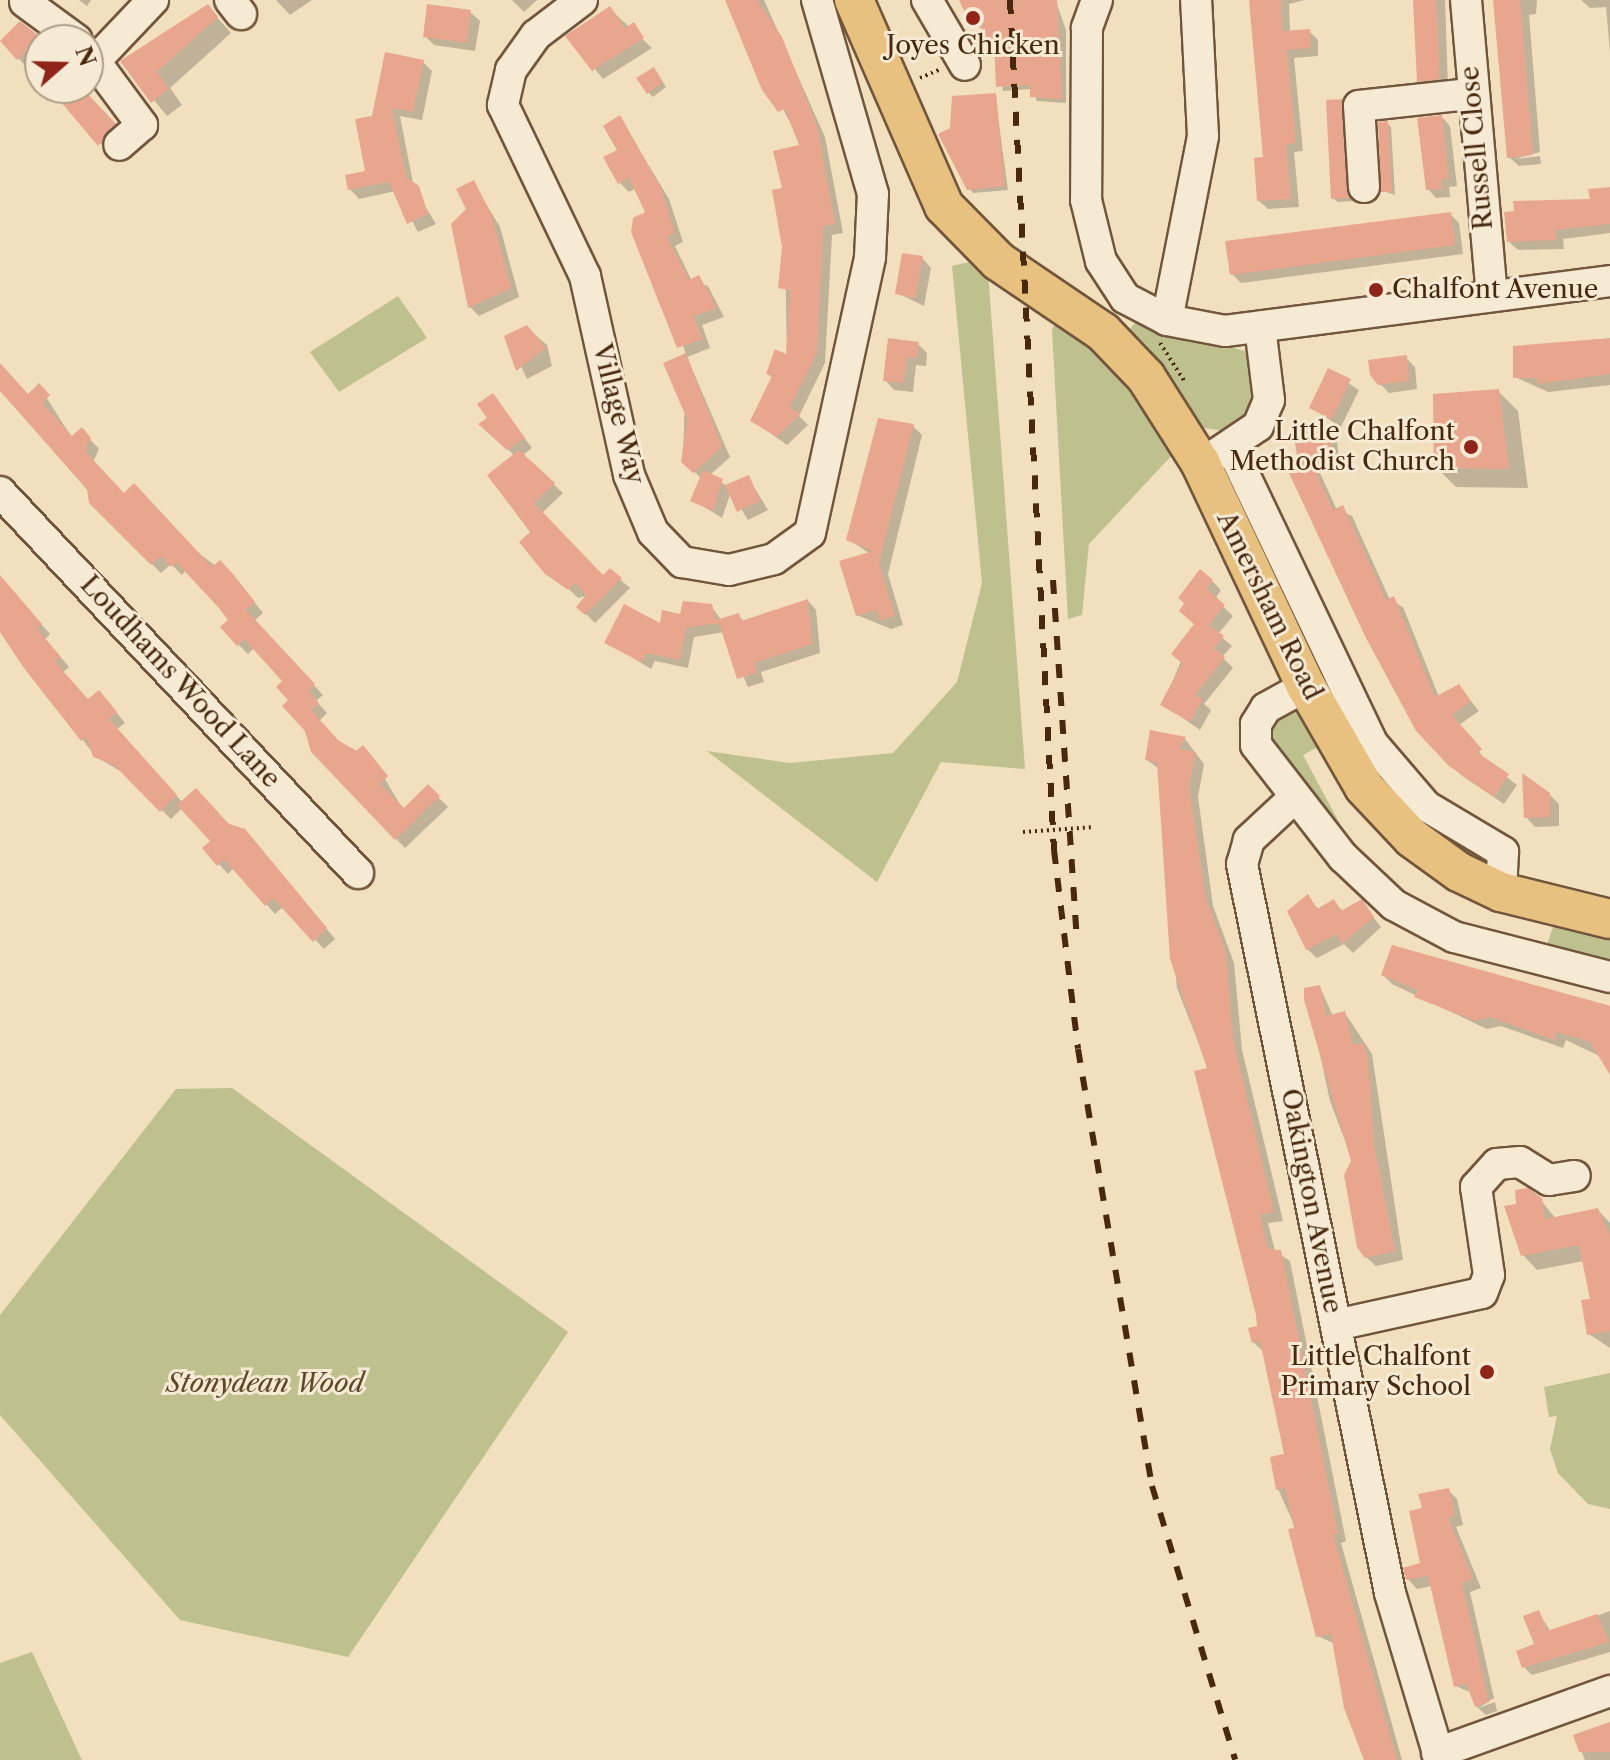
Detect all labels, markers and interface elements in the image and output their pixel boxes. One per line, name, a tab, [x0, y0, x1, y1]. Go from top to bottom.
marker: Joyes Chicken	[964, 9, 982, 27]
north arrow	[24, 24, 104, 104]
place label: Joyes Chicken	[886, 30, 1060, 62]
text: N	[69, 43, 101, 70]
street label: Russell Close	[1454, 65, 1500, 231]
place label: Chalfont Avenue	[1392, 274, 1599, 306]
marker: Chalfont Avenue	[1367, 281, 1385, 299]
street label: Village Way	[585, 340, 651, 488]
place label: Little Chalfont Methodist Church	[1229, 416, 1455, 478]
marker: Little Chalfont Methodist Church	[1462, 438, 1480, 456]
street label: Amersham Road	[1210, 507, 1328, 705]
street label: Loudhams Wood Lane	[73, 569, 287, 795]
street label: Oakington Avenue	[1274, 1086, 1348, 1316]
place label: Little Chalfont Primary School	[1280, 1341, 1471, 1402]
marker: Little Chalfont Primary School	[1478, 1363, 1496, 1381]
park label: Stonydean Wood	[166, 1368, 364, 1400]

